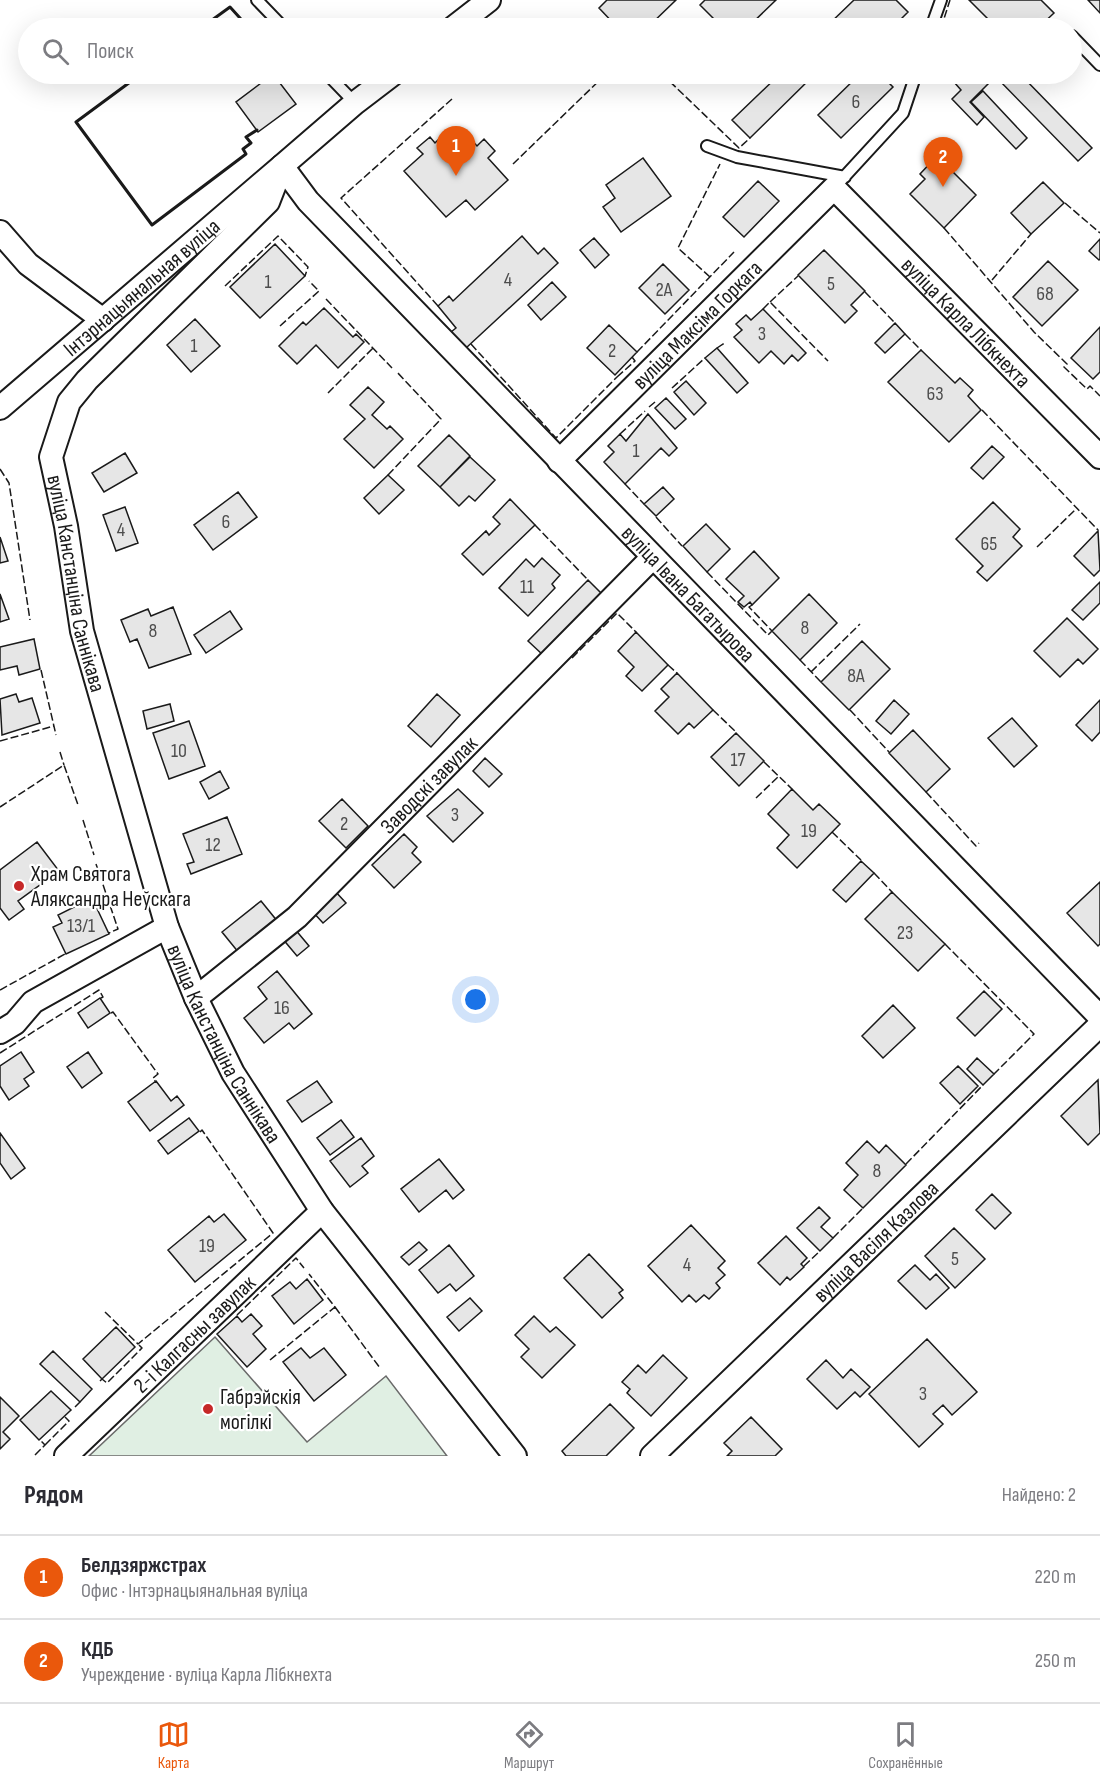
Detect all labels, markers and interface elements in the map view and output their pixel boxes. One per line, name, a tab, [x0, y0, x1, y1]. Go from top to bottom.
search box	[18, 18, 1082, 84]
icon: search	[39, 35, 72, 68]
text: Поиск	[87, 38, 133, 65]
house number: 6	[852, 90, 860, 114]
pin: 1	[436, 126, 476, 176]
pin: 2	[924, 138, 962, 187]
street label: Інтэрнацыянальная вуліца	[58, 213, 226, 363]
street label: вуліца Карла Лібкнехта	[895, 252, 1036, 394]
street label: вуліца Максіма Горкага	[627, 255, 768, 396]
house number: 4	[504, 268, 512, 292]
house number: 1	[265, 270, 272, 294]
house number: 5	[827, 272, 835, 296]
house number: 2А	[656, 278, 673, 302]
house number: 68	[1036, 282, 1054, 306]
house number: 3	[758, 322, 766, 346]
house number: 1	[191, 334, 198, 358]
house number: 2	[608, 339, 616, 363]
house number: 63	[926, 382, 944, 406]
house number: 1	[633, 439, 640, 463]
street label: вуліца Канстанціна Саннікава	[40, 473, 111, 695]
house number: 6	[222, 510, 230, 534]
house number: 4	[117, 518, 125, 542]
street label: вуліца Івана Багатырова	[615, 520, 760, 668]
house number: 65	[981, 532, 997, 556]
house number: 11	[520, 575, 534, 599]
house number: 8	[801, 616, 809, 640]
house number: 8	[149, 619, 157, 643]
house number: 8А	[847, 664, 865, 688]
street label: Заводскі завулак	[375, 730, 484, 840]
house number: 10	[171, 739, 187, 763]
house number: 17	[731, 748, 745, 772]
house number: 3	[451, 803, 459, 827]
house number: 2	[340, 812, 348, 836]
house number: 19	[801, 819, 817, 843]
house number: 12	[205, 833, 221, 857]
place label: Храм Святога Аляксандра Неўскага	[30, 861, 191, 913]
marker: Храм Святога Аляксандра Неўскага	[12, 879, 26, 893]
house number: 13/1	[67, 914, 95, 938]
house number: 23	[897, 921, 913, 945]
street label: вуліца Канстанціна Саннікава	[161, 941, 287, 1149]
your location	[461, 985, 490, 1014]
house number: 16	[274, 996, 290, 1020]
house number: 8	[873, 1159, 881, 1183]
street label: вуліца Васіля Казлова	[808, 1176, 945, 1309]
house number: 19	[199, 1234, 215, 1258]
house number: 5	[951, 1247, 959, 1271]
house number: 4	[683, 1253, 691, 1277]
street label: 2-і Калгасны завулак	[128, 1270, 262, 1399]
house number: 3	[919, 1382, 927, 1406]
place label: Габрэйскія могілкі	[220, 1384, 301, 1436]
marker: Габрэйскія могілкі	[201, 1402, 215, 1416]
text: Рядом	[24, 1480, 83, 1511]
text: Найдено: 2	[1002, 1483, 1076, 1507]
text: Белдзяржстрах	[81, 1552, 206, 1579]
text: 1	[40, 1565, 47, 1589]
text: 220 m	[1035, 1565, 1076, 1589]
text: Офис · Інтэрнацыянальная вуліца	[81, 1579, 308, 1603]
text: КДБ	[81, 1636, 114, 1663]
text: 2	[39, 1649, 48, 1673]
text: 250 m	[1035, 1649, 1076, 1673]
text: Учреждение · вуліца Карла Лібкнехта	[81, 1663, 332, 1687]
tab: Карта	[157, 1718, 190, 1773]
tab: Маршрут	[504, 1718, 554, 1773]
tab: Сохранённые	[868, 1718, 943, 1773]

